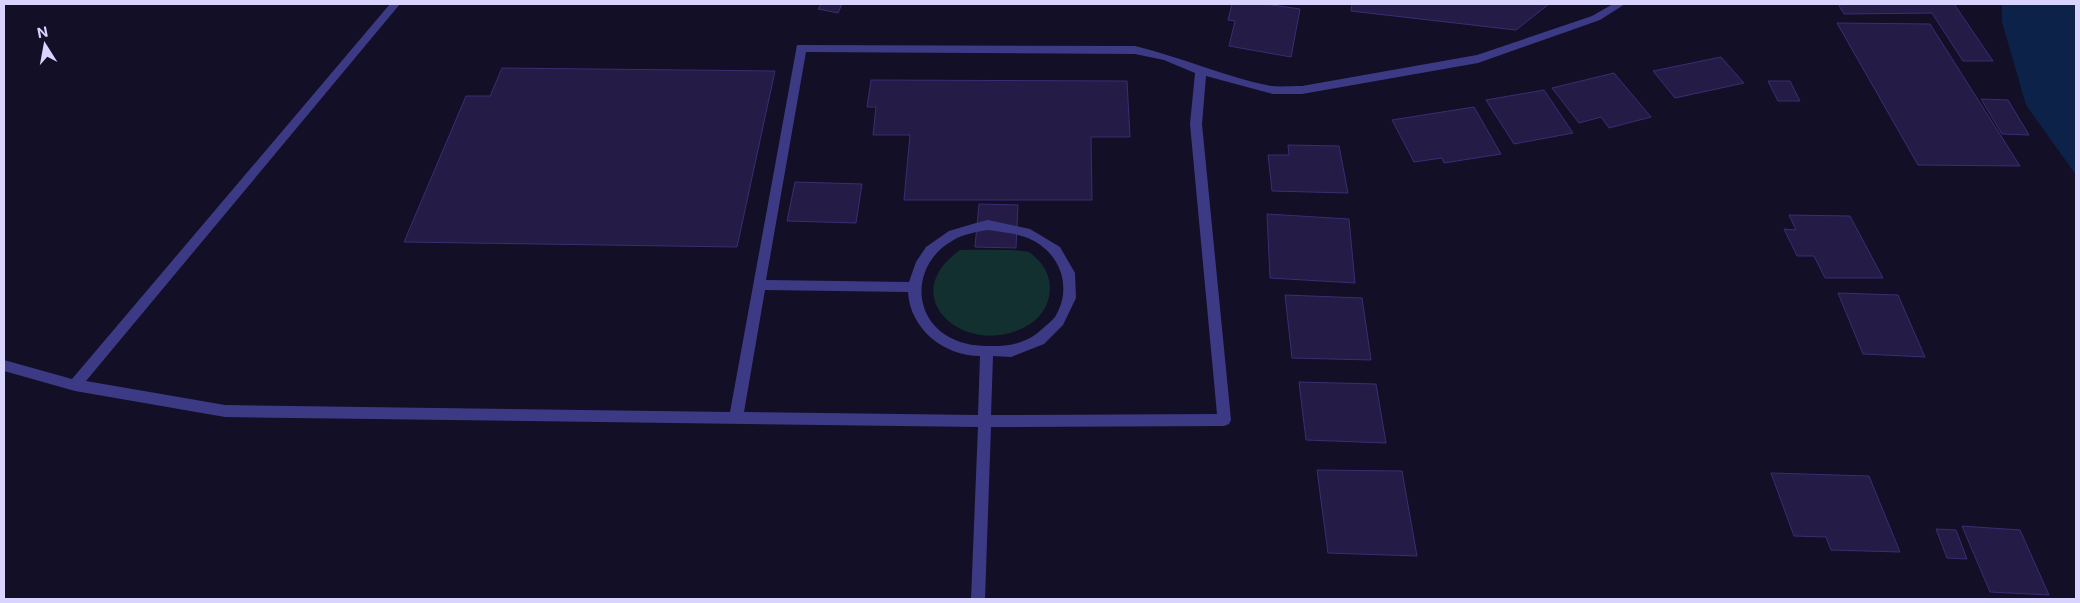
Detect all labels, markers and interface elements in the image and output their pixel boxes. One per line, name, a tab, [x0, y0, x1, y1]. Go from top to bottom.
north arrow	[20, 20, 70, 70]
text: N	[36, 22, 49, 41]

